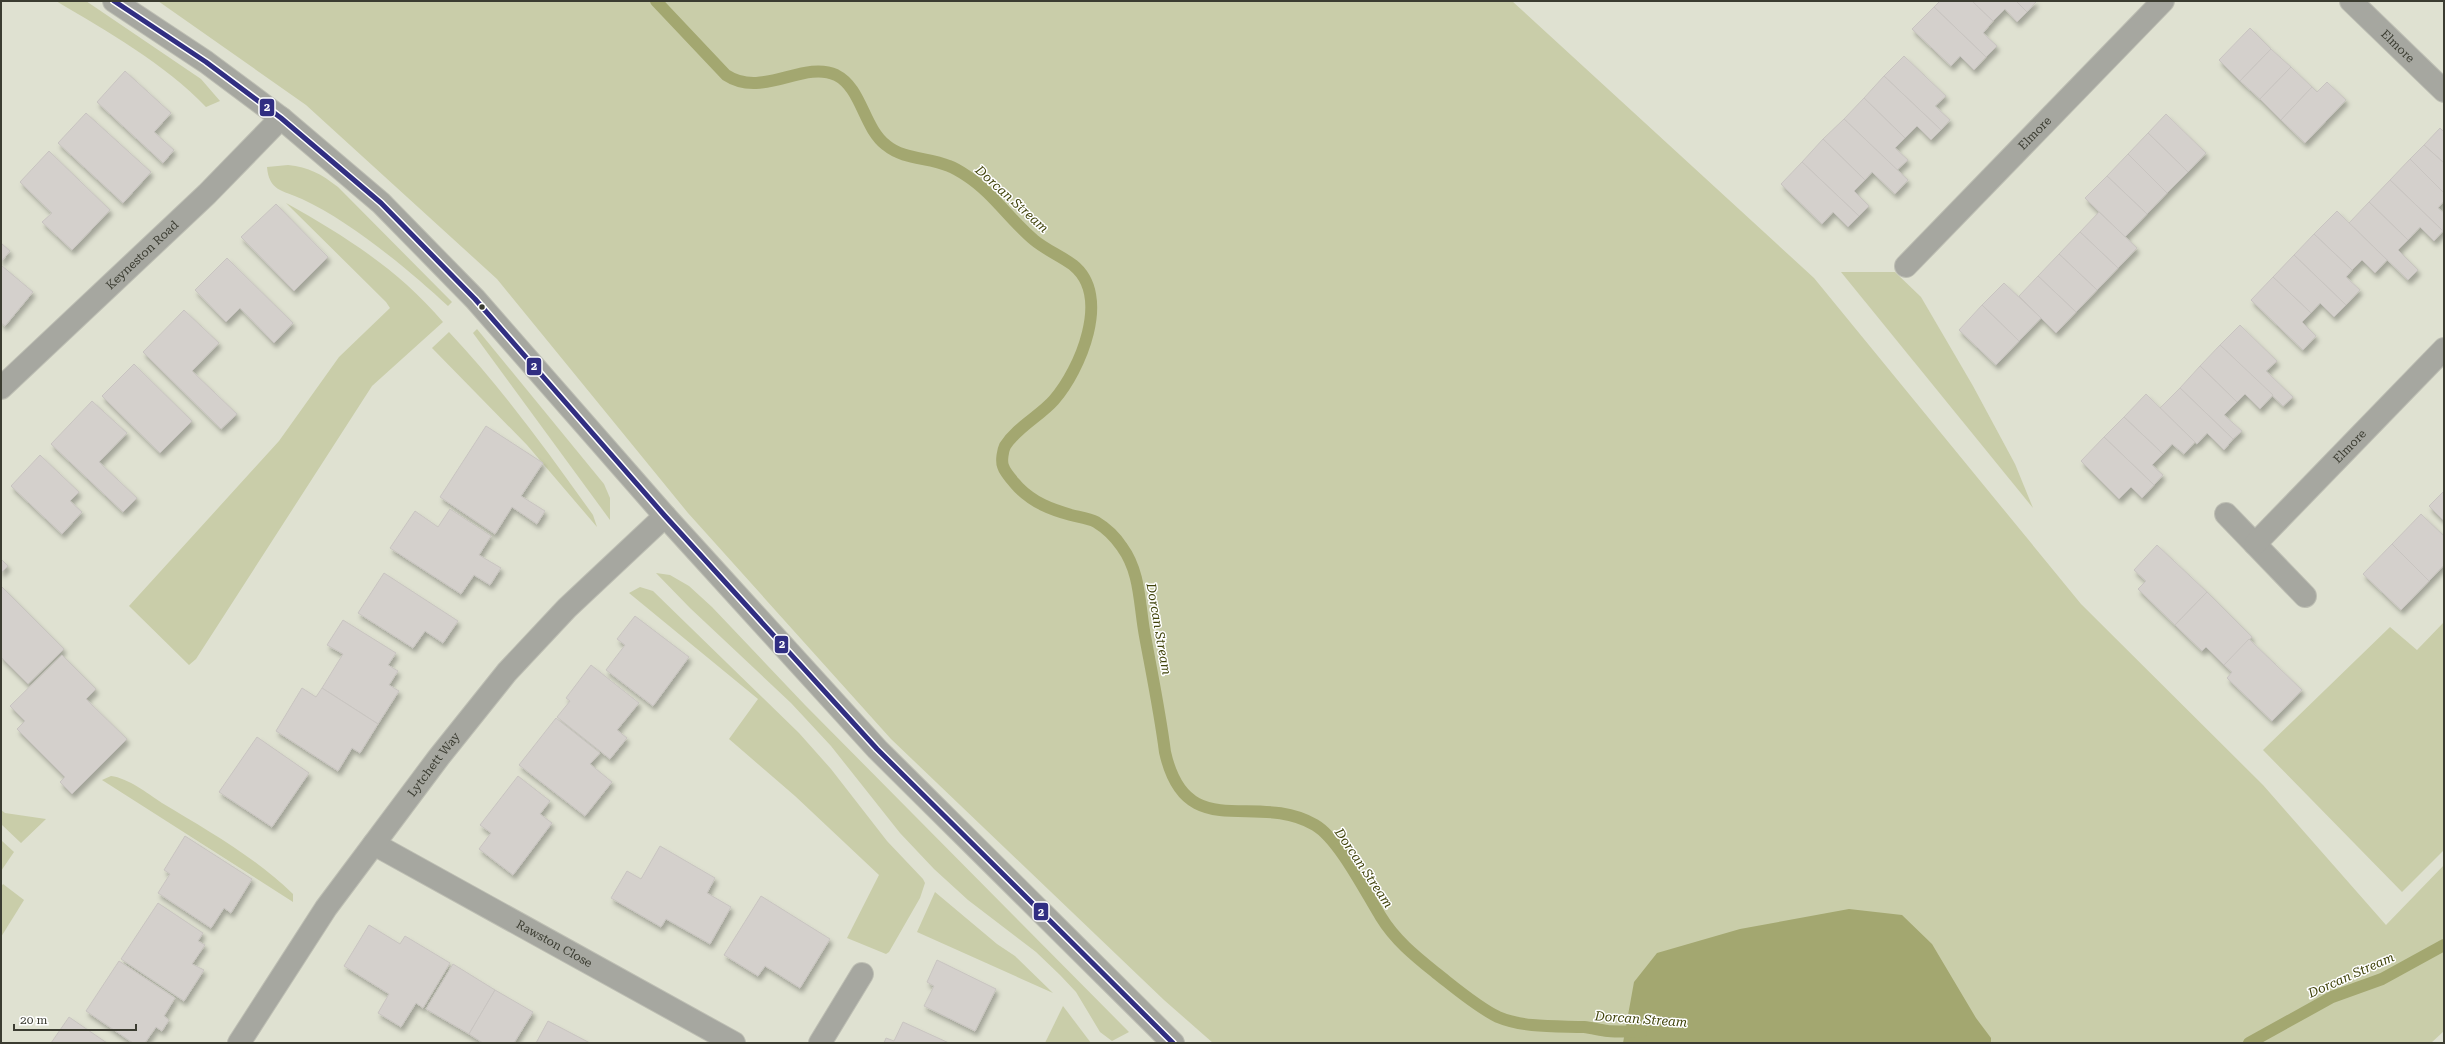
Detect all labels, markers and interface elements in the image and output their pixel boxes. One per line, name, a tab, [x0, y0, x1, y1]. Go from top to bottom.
street label: Elmore	[2378, 27, 2418, 66]
line badge: 2	[259, 98, 275, 117]
text: 2	[264, 101, 270, 114]
street label: Elmore	[2015, 113, 2054, 153]
water label: Dorcan Stream	[972, 162, 1051, 236]
street label: Keyneston Road	[103, 217, 182, 292]
unlabelled marker	[477, 302, 487, 312]
line badge: 2	[526, 357, 542, 376]
text: 2	[531, 360, 537, 373]
street label: Elmore	[2330, 426, 2369, 466]
water label: Dorcan Stream	[1143, 581, 1174, 676]
line badge: 2	[774, 635, 789, 654]
text: 2	[779, 638, 785, 651]
street label: Lytchett Way	[405, 729, 463, 800]
water label: Dorcan Stream	[1331, 825, 1396, 911]
line badge: 2	[1033, 902, 1049, 921]
text: 2	[1038, 906, 1044, 919]
street label: Rawston Close	[514, 917, 595, 970]
water label: Dorcan Stream	[2305, 949, 2396, 1001]
scale bar	[14, 1006, 136, 1032]
water label: Dorcan Stream	[1593, 1008, 1688, 1030]
text: 20 m	[20, 1013, 47, 1027]

